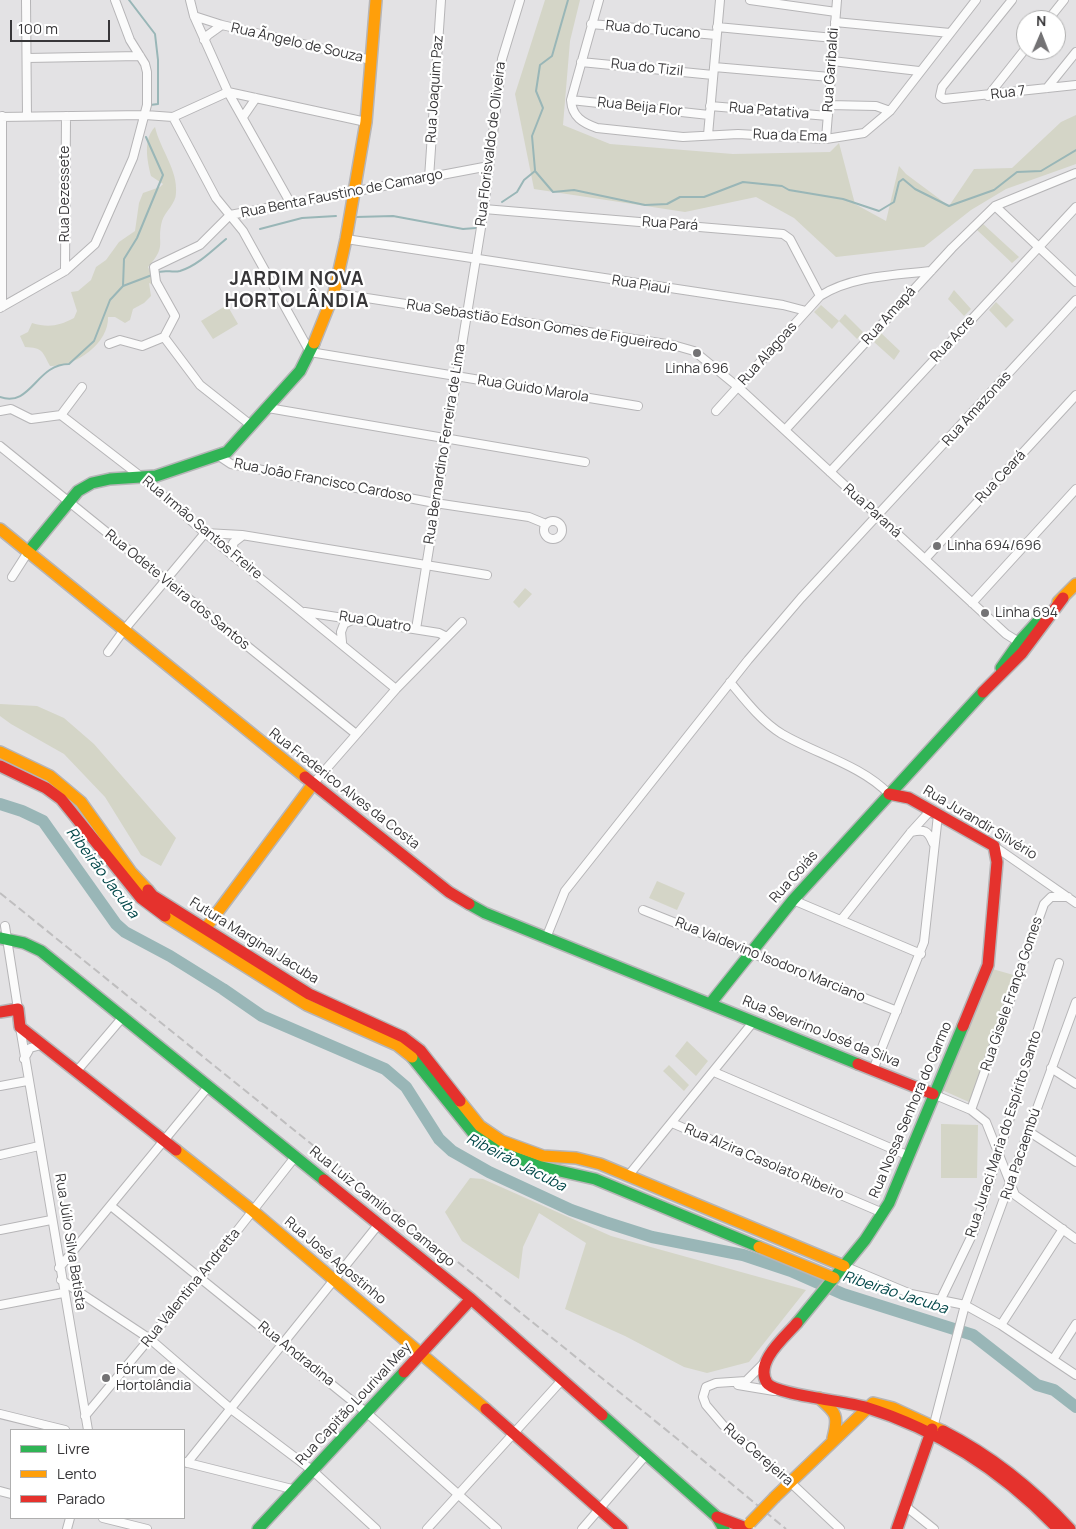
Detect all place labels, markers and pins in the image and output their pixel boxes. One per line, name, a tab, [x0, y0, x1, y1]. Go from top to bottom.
marker: Linha 696	[691, 347, 703, 359]
place label: Linha 696	[665, 361, 729, 377]
place label: Linha 694/696	[947, 538, 1041, 554]
marker: Linha 694/696	[931, 540, 943, 552]
place label: Linha 694	[995, 605, 1058, 621]
marker: Linha 694	[979, 607, 991, 619]
place label: Fórum de Hortolândia	[116, 1362, 191, 1394]
marker: Fórum de Hortolândia	[100, 1372, 112, 1384]

